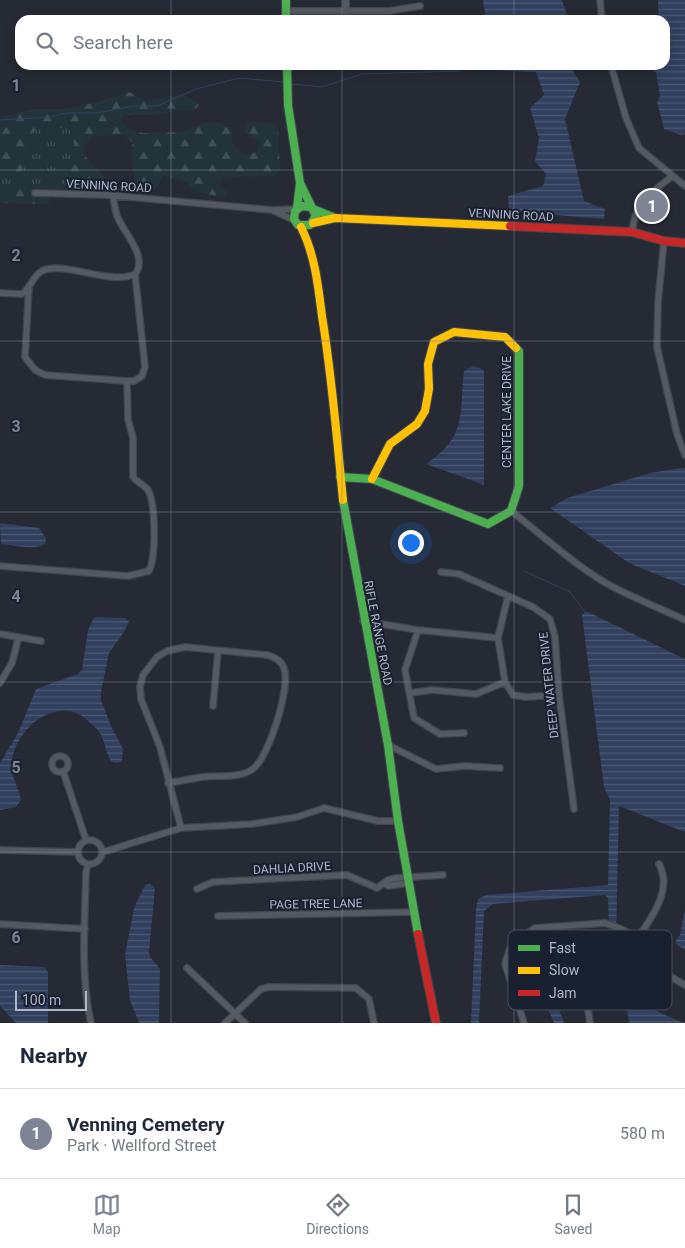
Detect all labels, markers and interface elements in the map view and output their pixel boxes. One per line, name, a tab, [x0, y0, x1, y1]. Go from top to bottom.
search box	[15, 15, 670, 70]
icon: search	[33, 29, 61, 57]
text: Search here	[73, 31, 173, 54]
text: 1	[11, 76, 21, 95]
street label: VENNING ROAD	[66, 177, 152, 195]
pin: 1	[636, 187, 668, 225]
street label: VENNING ROAD	[468, 206, 554, 224]
text: 2	[11, 246, 21, 265]
street label: CENTER LAKE DRIVE	[500, 356, 514, 468]
text: 3	[11, 417, 21, 436]
your location	[398, 530, 424, 556]
street label: RIFLE RANGE ROAD	[361, 579, 395, 687]
text: 4	[11, 587, 21, 606]
street label: DEEP WATER DRIVE	[536, 631, 562, 739]
text: 5	[11, 758, 21, 777]
street label: DAHLIA DRIVE	[253, 859, 331, 877]
street label: PAGE TREE LANE	[269, 896, 363, 912]
text: 6	[11, 928, 21, 947]
legend	[508, 930, 672, 1010]
text: Fast	[549, 940, 576, 956]
text: Slow	[549, 962, 580, 978]
text: Jam	[549, 985, 577, 1001]
scale bar	[15, 988, 88, 1011]
text: 100 m	[22, 992, 61, 1008]
text: Nearby	[20, 1044, 87, 1068]
text: Venning Cemetery	[67, 1113, 225, 1136]
text: 1	[31, 1124, 41, 1143]
text: 580 m	[620, 1124, 665, 1143]
text: Park · Wellford Street	[67, 1136, 217, 1155]
tab: Map	[93, 1191, 121, 1237]
tab: Directions	[306, 1191, 369, 1237]
tab: Saved	[554, 1191, 592, 1237]

